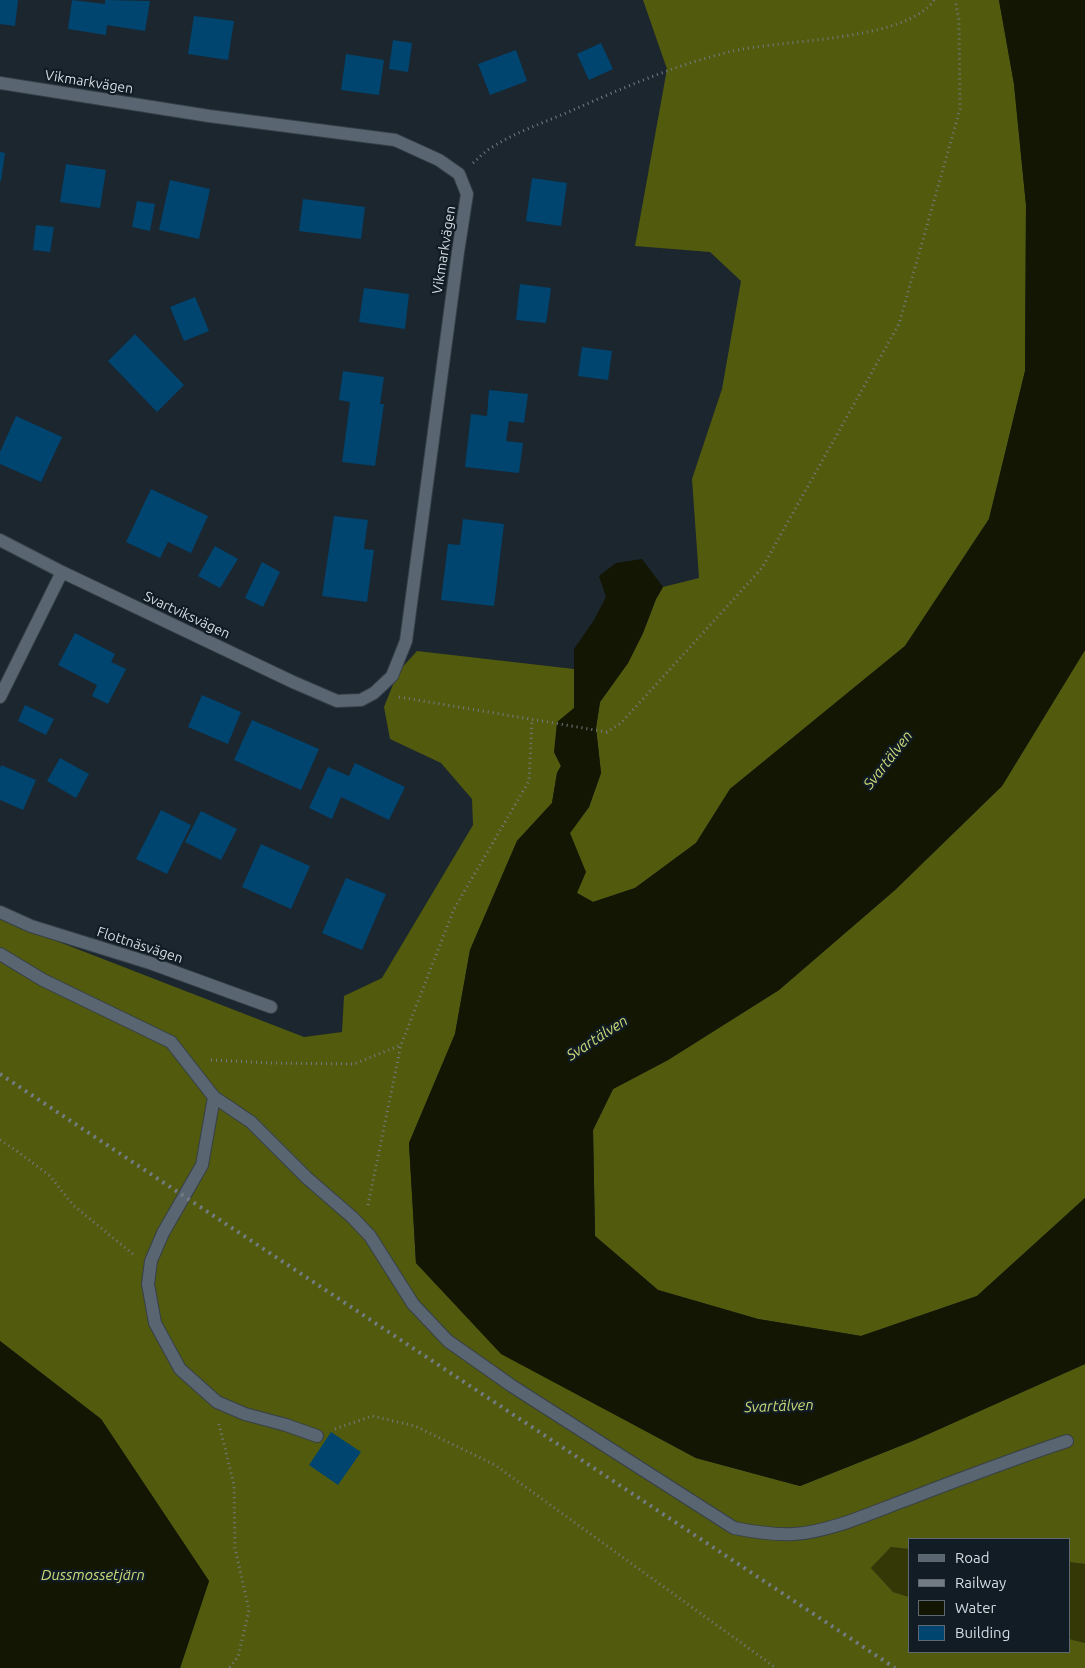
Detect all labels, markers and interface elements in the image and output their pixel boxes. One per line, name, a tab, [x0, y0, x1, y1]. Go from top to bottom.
street label: Vikmarkvägen	[44, 67, 134, 97]
street label: Vikmarkvägen	[429, 205, 459, 295]
street label: Svartviksvägen	[141, 588, 233, 642]
water label: Svartälven	[860, 727, 916, 793]
street label: Flottnäsvägen	[95, 923, 185, 967]
water label: Svartälven	[563, 1012, 631, 1064]
water label: Svartälven	[744, 1396, 814, 1416]
legend	[908, 1538, 1070, 1653]
text: Road	[955, 1549, 990, 1566]
water label: Dussmossetjärn	[41, 1566, 145, 1584]
text: Railway	[955, 1574, 1006, 1591]
text: Water	[955, 1599, 996, 1616]
text: Building	[955, 1624, 1010, 1641]

